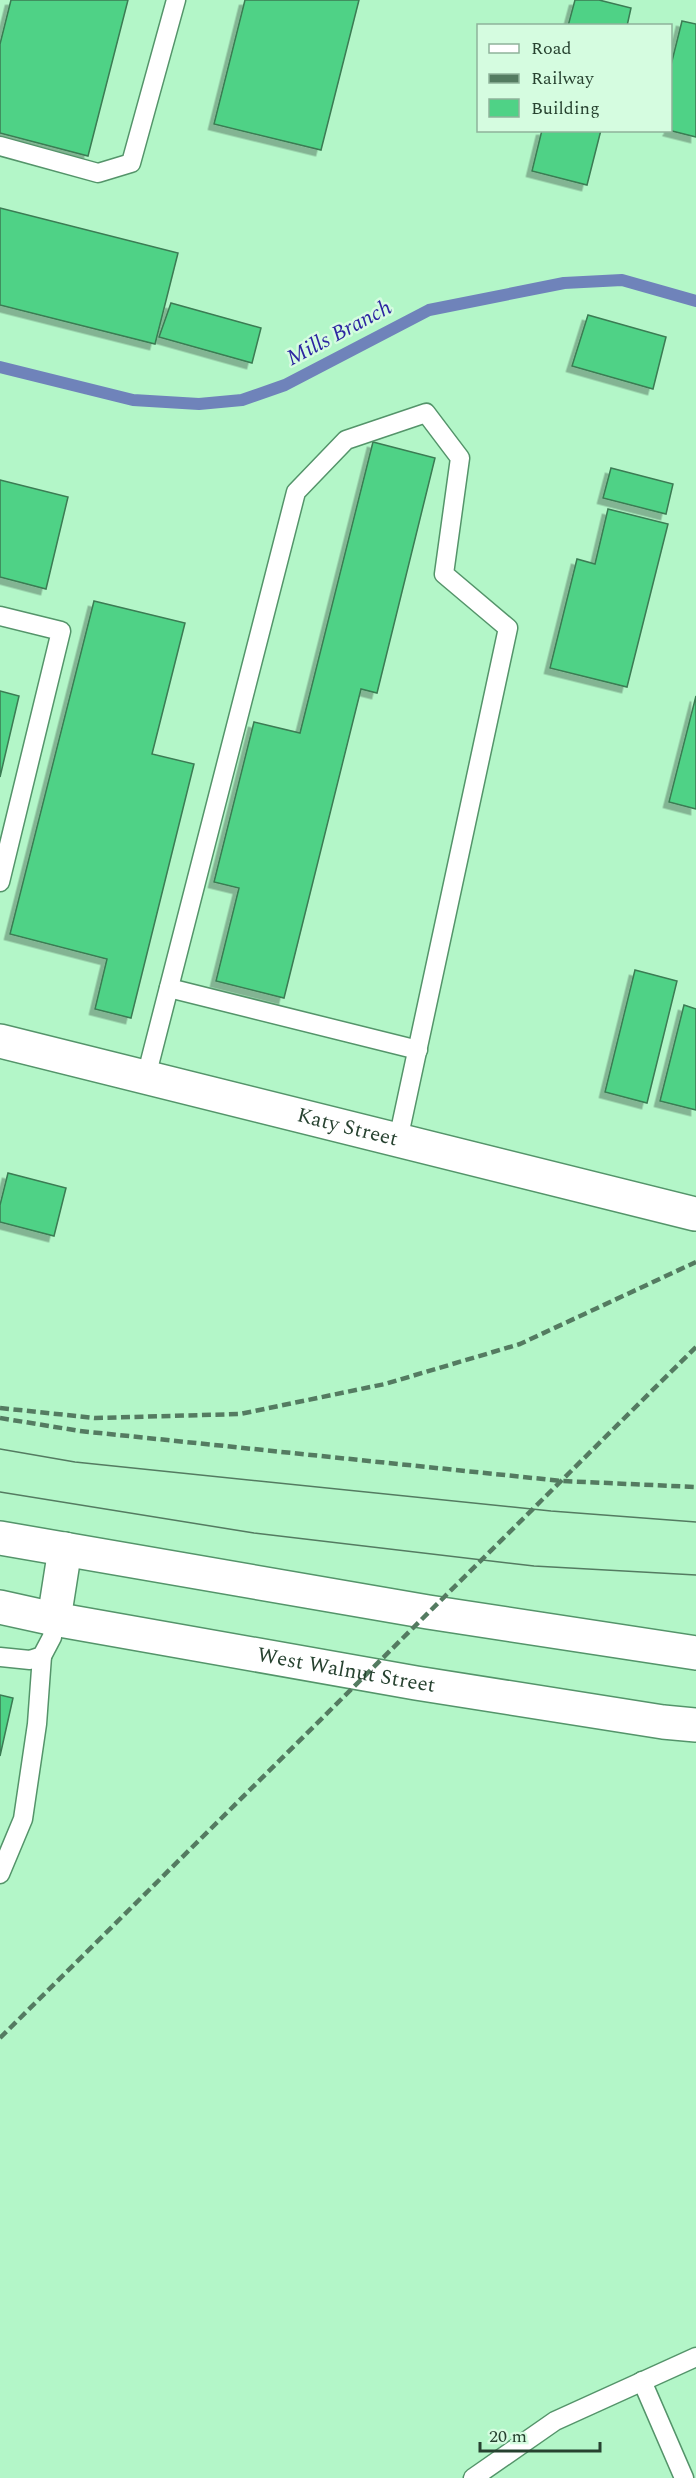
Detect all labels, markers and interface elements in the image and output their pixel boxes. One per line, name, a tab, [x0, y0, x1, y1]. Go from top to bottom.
legend	[477, 24, 672, 132]
text: Road	[531, 35, 572, 62]
text: Railway	[531, 65, 595, 92]
text: Building	[531, 95, 600, 122]
water label: Mills Branch	[280, 291, 398, 375]
street label: Katy Street	[294, 1100, 401, 1155]
street label: West Walnut Street	[255, 1639, 437, 1702]
scale bar	[480, 2415, 600, 2453]
text: 20 m	[489, 2423, 527, 2450]

